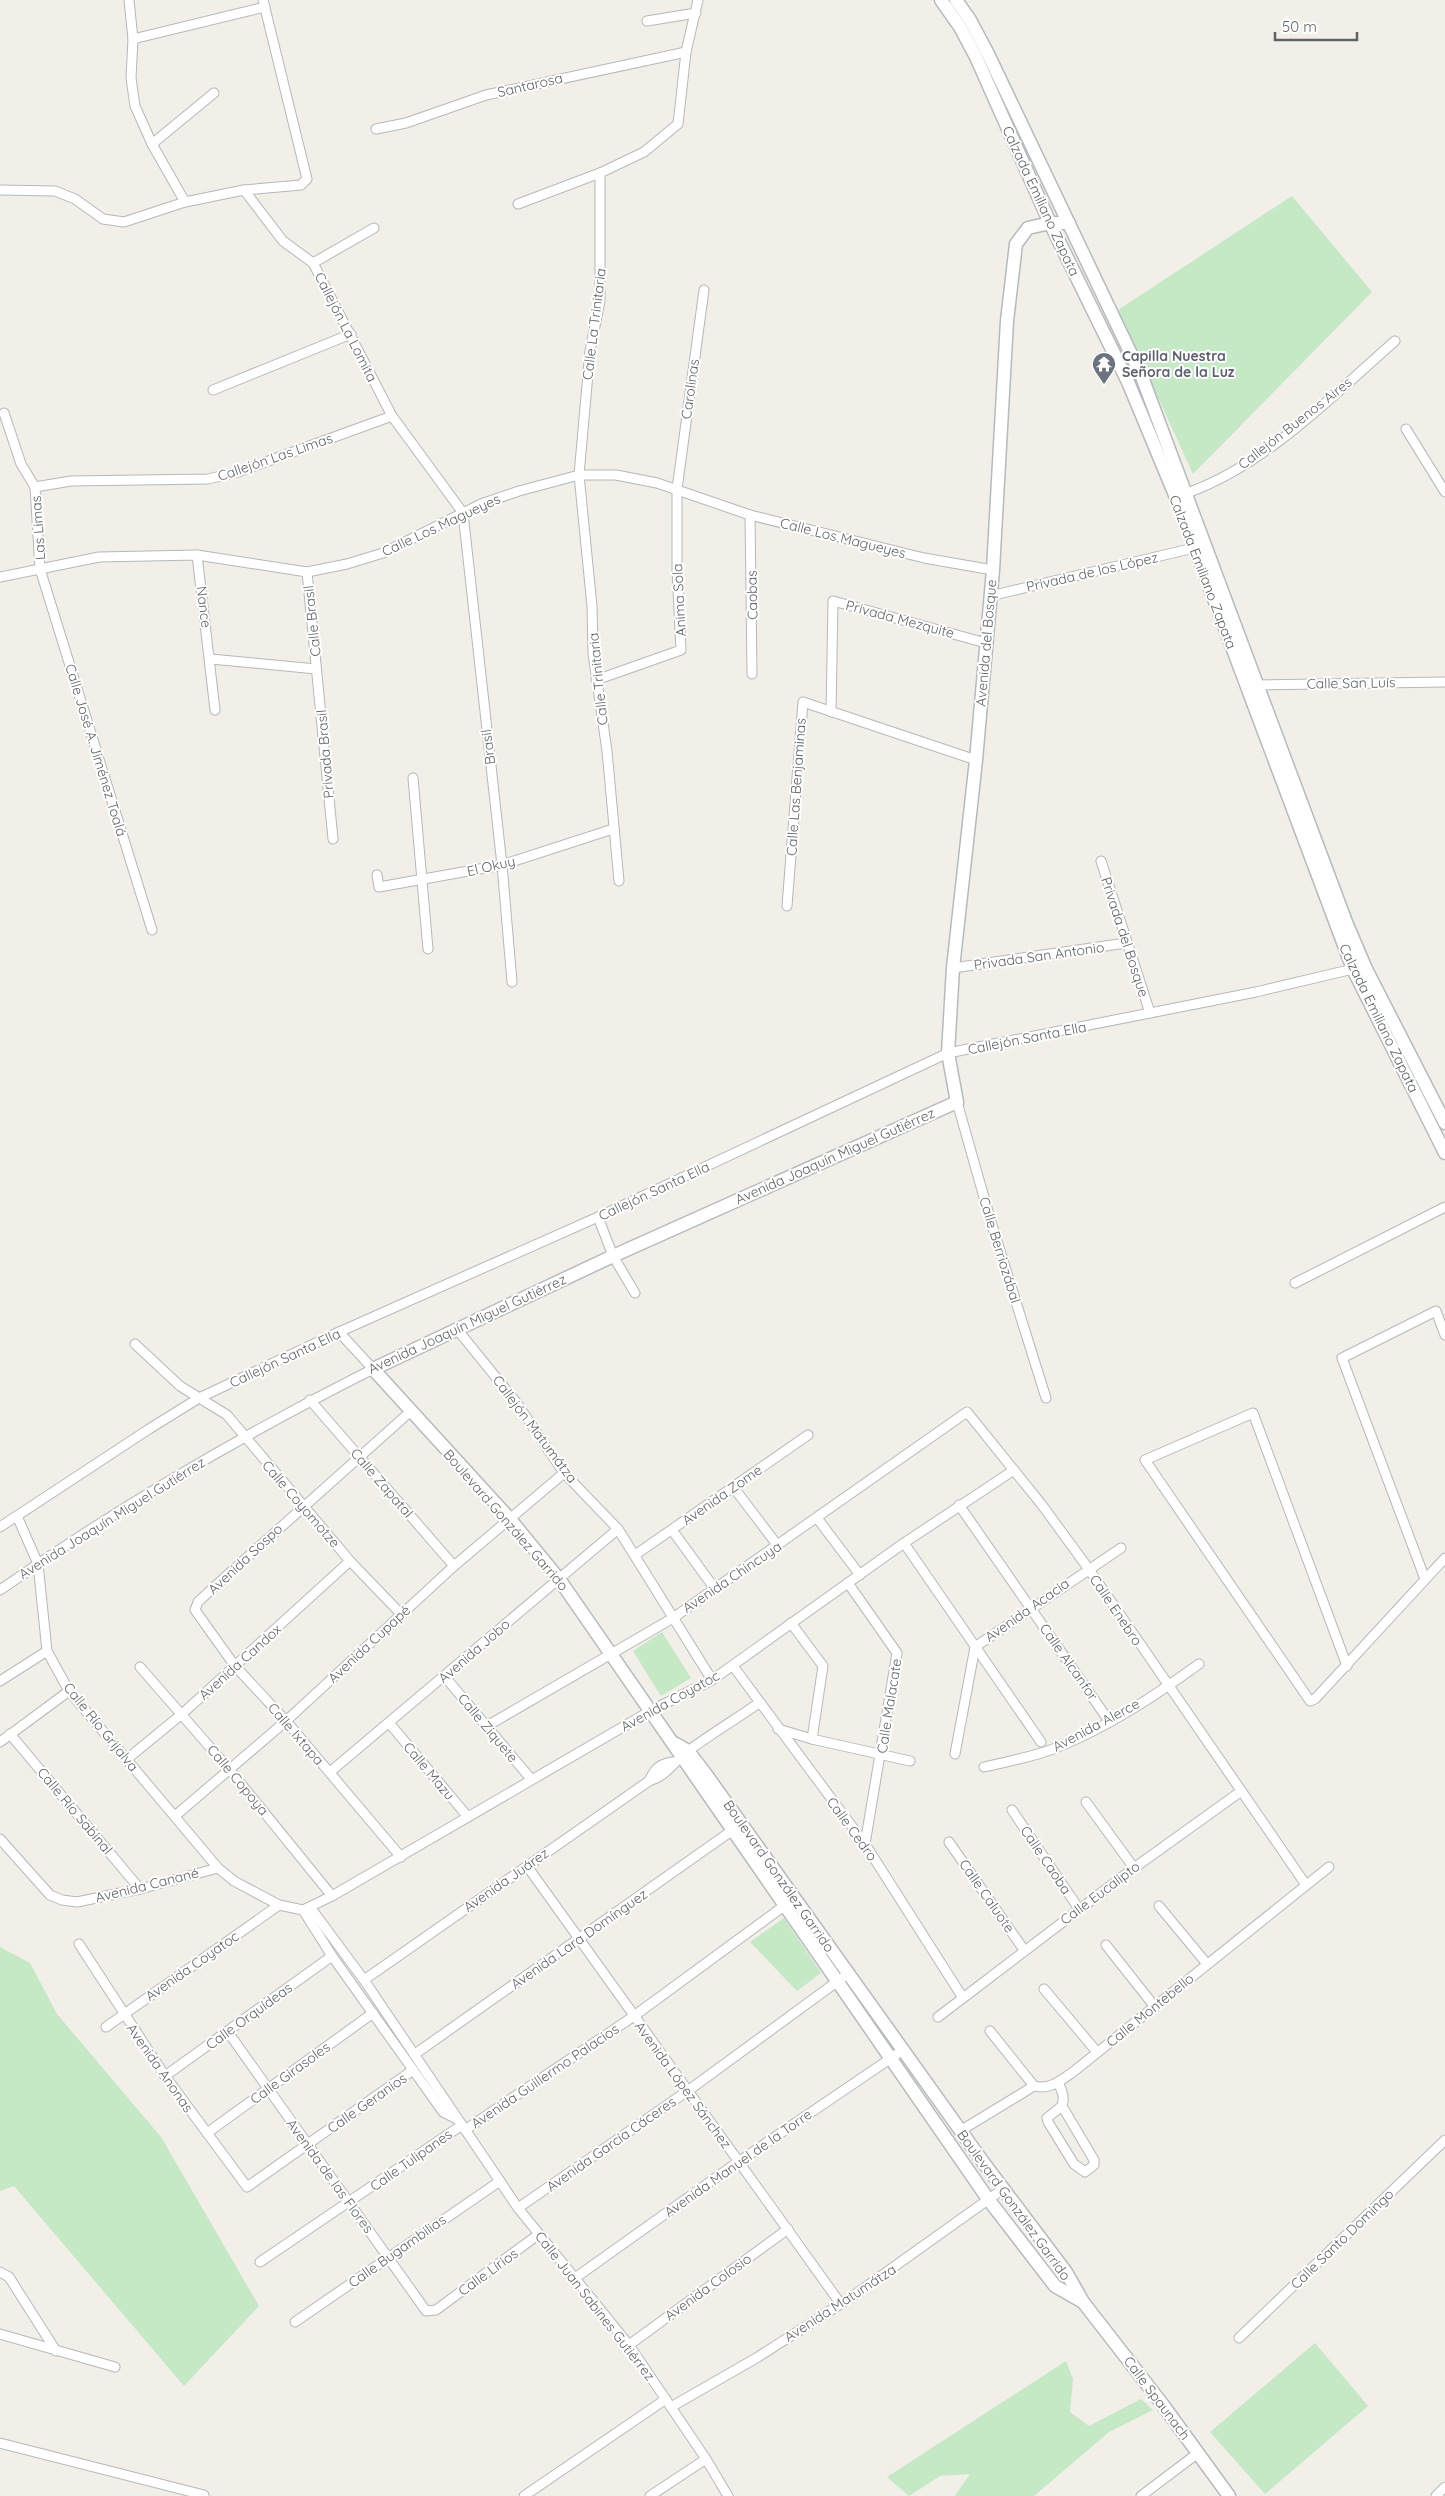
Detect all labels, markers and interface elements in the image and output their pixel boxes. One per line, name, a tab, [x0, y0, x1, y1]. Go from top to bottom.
scale bar	[1275, 10, 1358, 42]
text: 50 m	[1282, 17, 1317, 36]
street label: Santarosa	[496, 69, 564, 101]
street label: Calzada Emiliano Zapata	[998, 123, 1084, 279]
street label: Calle La Trinitaria	[578, 267, 610, 381]
street label: Callejón La Lomita	[311, 269, 381, 385]
place label: Capilla Nuestra Señora de la Luz	[1122, 347, 1235, 381]
temple icon: Capilla Nuestra Señora de la Luz	[1091, 351, 1117, 385]
street label: Carolinas	[677, 358, 703, 420]
street label: Callejón Buenos Aires	[1234, 373, 1356, 473]
street label: Callejón Las Limas	[215, 429, 335, 485]
street label: Calle Los Magueyes	[379, 490, 503, 560]
street label: Calzada Emiliano Zapata	[1165, 493, 1241, 651]
street label: Las Limas	[27, 495, 49, 561]
street label: Calle Los Magueyes	[778, 514, 908, 562]
street label: Privada de los López	[1024, 548, 1160, 596]
street label: Anima Sola	[668, 563, 690, 637]
street label: Caobas	[743, 570, 761, 620]
street label: Avenida del Bosque	[971, 579, 1001, 707]
street label: Nance	[193, 585, 215, 629]
street label: Calle Brasil	[299, 585, 325, 657]
street label: Privada Mezquite	[844, 596, 956, 642]
street label: Calle Trinitaria	[584, 632, 612, 726]
street label: Calle José A. Jiménez Toalá	[61, 662, 131, 838]
street label: Calle San Luís	[1306, 673, 1396, 693]
street label: Privada Brasil	[312, 709, 338, 799]
street label: Calle Las Benjaminas	[782, 717, 810, 857]
street label: Brasil	[477, 728, 499, 766]
street label: El Okuy	[465, 852, 517, 880]
street label: Privada del Bosque	[1097, 875, 1153, 999]
street label: Privada San Antonio	[973, 938, 1105, 974]
street label: Calzada Emiliano Zapata	[1335, 941, 1423, 1095]
street label: Callejón Santa Ella	[966, 1018, 1088, 1058]
street label: Avenida Joaquín Miguel Gutiérrez	[732, 1104, 938, 1208]
street label: Callejón Santa Ella	[596, 1157, 712, 1225]
street label: Calle Berriozábal	[975, 1195, 1025, 1305]
street label: Avenida Joaquín Miguel Gutiérrez	[365, 1270, 569, 1378]
street label: Callejón Santa Ella	[227, 1324, 343, 1392]
street label: Callejón Matumátza	[489, 1372, 581, 1486]
street label: Calle Zapatal	[347, 1444, 417, 1522]
street label: Boulevard González Garrido	[440, 1445, 572, 1595]
street label: Avenida Joaquín Miguel Gutiérrez	[15, 1453, 209, 1583]
street label: Calle Coyomotze	[258, 1457, 344, 1551]
street label: Avenida Zome	[678, 1461, 766, 1529]
street label: Avenida Sospo	[204, 1520, 286, 1598]
street label: Avenida Chincuya	[679, 1537, 785, 1617]
street label: Calle Enebro	[1086, 1571, 1146, 1649]
street label: Avenida Acacia	[981, 1574, 1073, 1646]
street label: Avenida Cupapé	[324, 1601, 414, 1687]
street label: Avenida Jobo	[434, 1615, 514, 1687]
street label: Avenida Candox	[195, 1620, 285, 1704]
street label: Calle Alcanfor	[1036, 1620, 1103, 1705]
street label: Calle Malacate	[873, 1657, 905, 1755]
street label: Avenida Coyatoc	[617, 1666, 723, 1736]
street label: Calle Río Grijalva	[60, 1679, 142, 1775]
street label: Calle Ziquete	[454, 1690, 522, 1766]
street label: Avenida Alerce	[1049, 1694, 1143, 1756]
street label: Calle Ixtapa	[264, 1699, 328, 1769]
street label: Calle Mazu	[399, 1738, 459, 1804]
street label: Calle Copoya	[203, 1741, 273, 1819]
street label: Calle Río Sabinal	[33, 1764, 117, 1858]
street label: Calle Cedro	[823, 1793, 881, 1865]
street label: Boulevard González Garrido	[719, 1796, 839, 1956]
street label: Calle Caoba	[1017, 1822, 1075, 1898]
street label: Avenida Juárez	[460, 1844, 552, 1916]
street label: Calle Caluote	[955, 1856, 1019, 1936]
street label: Calle Eucalipto	[1057, 1857, 1143, 1929]
street label: Avenida Canané	[93, 1863, 201, 1907]
street label: Avenida Lara Domínguez	[507, 1885, 651, 1993]
street label: Avenida Coyatoc	[142, 1927, 242, 2005]
street label: Calle Montebello	[1103, 1969, 1197, 2051]
street label: Calle Orquídeas	[202, 1979, 296, 2053]
street label: Avenida López Sánchez	[631, 2018, 735, 2152]
street label: Avenida Anonas	[123, 2020, 197, 2116]
street label: Avenida Guillermo Palacios	[467, 2020, 623, 2132]
street label: Calle Girasoles	[246, 2038, 334, 2108]
street label: Calle Geranios	[324, 2069, 410, 2137]
street label: Avenida García Cáceres	[543, 2092, 679, 2196]
street label: Avenida Manuel de la Torre	[661, 2105, 815, 2221]
street label: Avenida de las Flores	[282, 2115, 378, 2237]
street label: Calle Tulipanes	[366, 2125, 456, 2195]
street label: Boulevard González Garrido	[953, 2126, 1075, 2284]
street label: Calle Santo Domingo	[1287, 2185, 1397, 2293]
street label: Calle Bugambilias	[345, 2211, 449, 2291]
street label: Calle Juan Sabines Gutiérrez	[531, 2228, 659, 2385]
street label: Calle Lírios	[455, 2244, 521, 2300]
street label: Avenida Colosio	[661, 2249, 755, 2325]
street label: Avenida Matumátza	[781, 2260, 899, 2346]
street label: Calle Spaunach	[1120, 2353, 1194, 2443]

